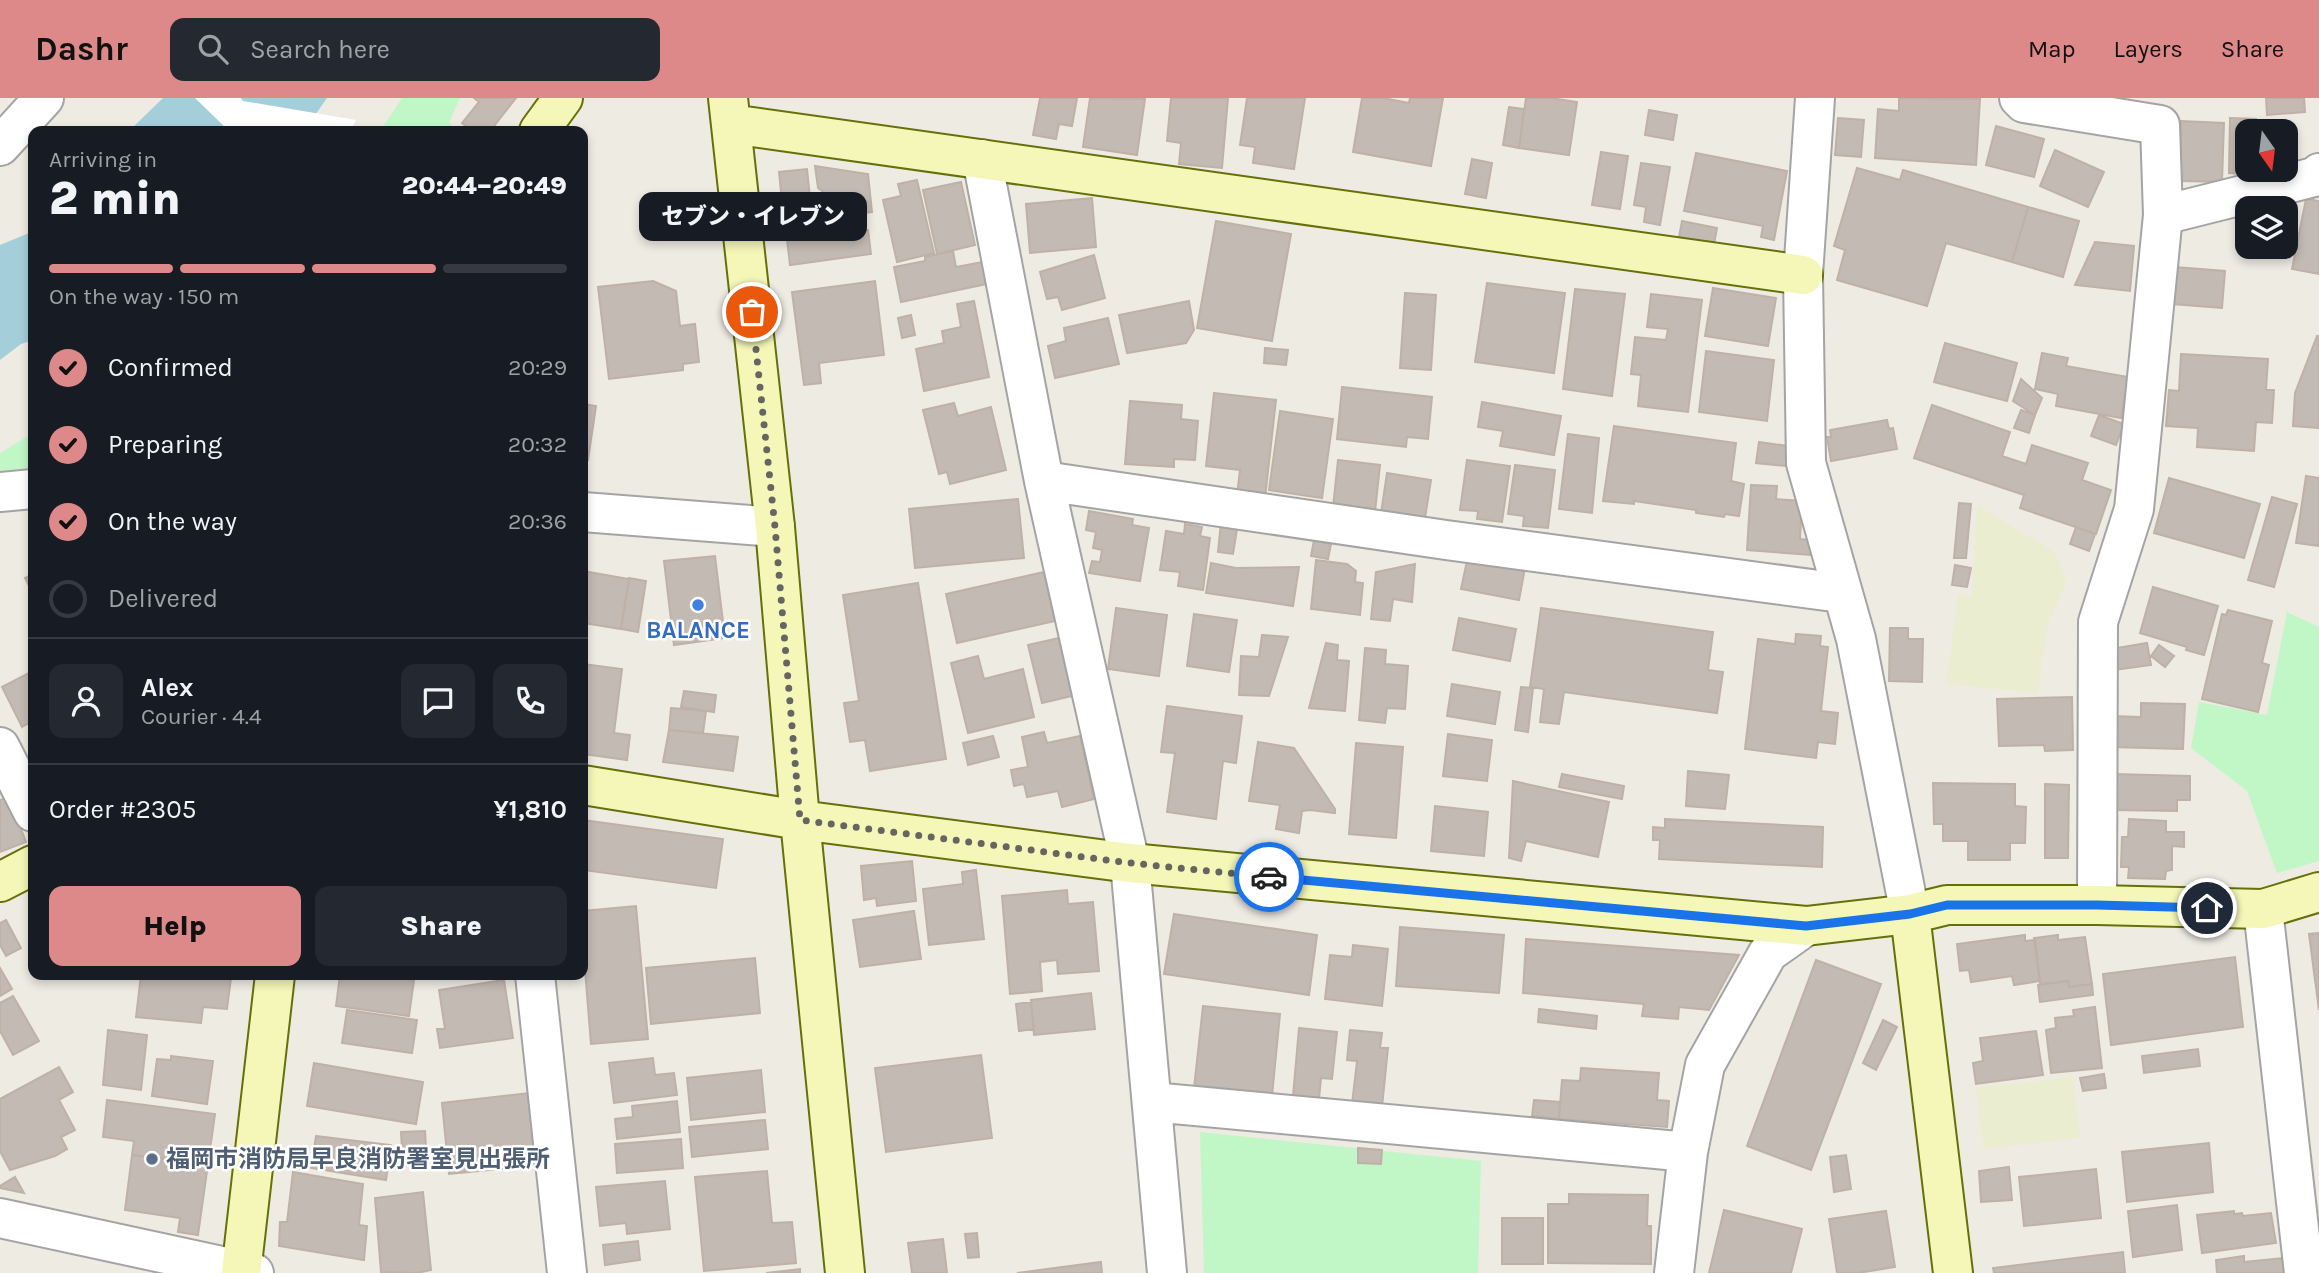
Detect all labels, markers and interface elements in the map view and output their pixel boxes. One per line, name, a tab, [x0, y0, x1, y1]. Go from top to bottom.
search box	[170, 18, 660, 81]
text: Dashr	[35, 30, 128, 68]
icon: search	[194, 30, 232, 68]
text: Search here	[250, 34, 390, 65]
text: Map	[2028, 35, 2076, 63]
text: Layers	[2114, 35, 2183, 63]
text: Share	[2221, 35, 2284, 63]
north arrow	[2235, 119, 2298, 182]
map controls	[2235, 119, 2298, 259]
text: Arriving in	[49, 146, 157, 173]
text: 20:44–20:49	[402, 170, 567, 201]
text: 2 min	[49, 172, 181, 226]
callout: セブン・イレブン	[638, 193, 866, 242]
button: layers	[2235, 196, 2298, 259]
text: セブン・イレブン	[661, 203, 845, 230]
pin	[722, 282, 782, 342]
text: On the way · 150 m	[49, 283, 239, 310]
icon: bag	[733, 293, 771, 331]
icon: check	[49, 349, 87, 387]
text: Confirmed	[108, 352, 233, 383]
text: 20:29	[508, 354, 567, 381]
icon: check	[49, 426, 87, 464]
text: Preparing	[108, 429, 222, 460]
text: 20:32	[508, 431, 567, 458]
icon: check	[49, 503, 87, 541]
text: On the way	[108, 506, 237, 537]
text: 20:36	[508, 508, 567, 535]
text: Delivered	[108, 583, 218, 614]
marker: BALANCE	[690, 597, 706, 613]
place label: BALANCE	[646, 616, 750, 644]
button: person	[49, 664, 123, 738]
button: chat	[401, 664, 475, 738]
button: phone	[493, 664, 567, 738]
text: Alex	[141, 672, 193, 703]
text: Courier · 4.4	[141, 703, 262, 730]
text: Order #2305	[49, 794, 196, 825]
text: ¥1,810	[493, 794, 567, 825]
courier	[1234, 842, 1304, 912]
icon: car	[1250, 858, 1288, 896]
pin	[2177, 878, 2237, 938]
button: Help	[49, 886, 301, 966]
button: Share	[315, 886, 567, 966]
icon: home	[2188, 889, 2226, 927]
place label: 福岡市消防局早良消防署室見出張所	[166, 1145, 550, 1173]
marker: 福岡市消防局早良消防署室見出張所	[144, 1151, 160, 1167]

